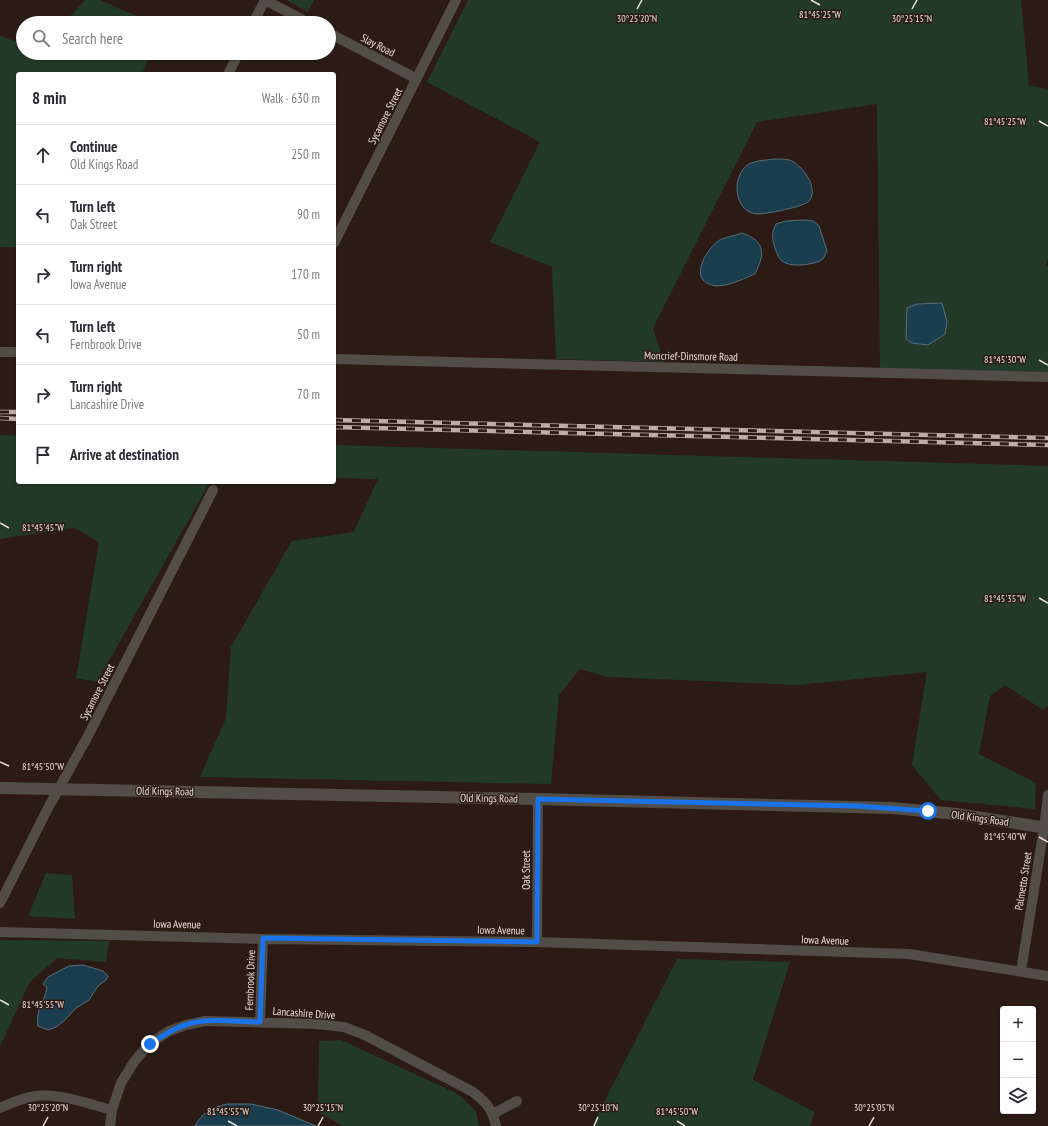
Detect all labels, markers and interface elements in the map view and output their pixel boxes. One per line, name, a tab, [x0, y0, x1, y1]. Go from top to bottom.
text: 81°45'25"W	[799, 8, 841, 21]
text: 30°25'20"N	[617, 12, 657, 25]
text: 30°25'15"N	[892, 12, 932, 25]
search box	[16, 16, 336, 60]
icon: search	[30, 27, 52, 49]
text: Search here	[62, 29, 123, 48]
street label: Slay Road	[359, 30, 398, 60]
street label: Sycamore Street	[365, 85, 405, 147]
text: 8 min	[32, 87, 66, 109]
text: Walk · 630 m	[262, 90, 320, 107]
text: 81°45'25"W	[984, 115, 1026, 128]
text: Continue	[70, 137, 117, 156]
icon: ahead	[32, 144, 54, 166]
text: 250 m	[291, 146, 320, 163]
text: Old Kings Road	[70, 156, 138, 173]
text: Turn left	[70, 197, 115, 216]
icon: left	[32, 204, 54, 226]
text: 90 m	[297, 206, 320, 223]
text: Oak Street	[70, 216, 117, 233]
text: Turn right	[70, 257, 122, 276]
icon: right	[32, 264, 54, 286]
text: 170 m	[291, 266, 320, 283]
text: Iowa Avenue	[70, 276, 127, 293]
text: Turn left	[70, 317, 115, 336]
icon: left	[32, 324, 54, 346]
text: 50 m	[297, 326, 320, 343]
text: Fernbrook Drive	[70, 336, 142, 353]
street label: Moncrief-Dinsmore Road	[644, 348, 738, 364]
text: 81°45'30"W	[984, 353, 1026, 366]
text: Turn right	[70, 377, 122, 396]
icon: right	[32, 384, 54, 406]
text: 70 m	[297, 386, 320, 403]
text: Lancashire Drive	[70, 396, 144, 413]
icon: arrive	[32, 444, 54, 466]
text: Arrive at destination	[70, 445, 179, 464]
text: 81°45'45"W	[22, 521, 64, 534]
text: 81°45'35"W	[984, 592, 1026, 605]
street label: Sycamore Street	[77, 661, 117, 723]
text: 81°45'50"W	[22, 760, 64, 773]
street label: Old Kings Road	[136, 783, 194, 799]
street label: Old Kings Road	[460, 790, 518, 806]
route start	[919, 802, 937, 820]
street label: Old Kings Road	[950, 807, 1010, 829]
text: 81°45'40"W	[984, 830, 1026, 843]
street label: Oak Street	[519, 850, 533, 890]
street label: Palmetto Street	[1011, 851, 1035, 911]
street label: Iowa Avenue	[153, 917, 202, 931]
street label: Iowa Avenue	[477, 923, 526, 937]
street label: Iowa Avenue	[801, 932, 850, 948]
street label: Fernbrook Drive	[242, 949, 258, 1010]
text: 81°45'55"W	[22, 998, 64, 1011]
street label: Lancashire Drive	[272, 1004, 336, 1022]
map controls	[1000, 1006, 1036, 1114]
button: +	[1000, 1006, 1036, 1042]
route end	[141, 1035, 159, 1053]
button: −	[1000, 1042, 1036, 1078]
button: layers	[1000, 1078, 1036, 1114]
text: 30°25'20"N	[28, 1101, 68, 1114]
text: 30°25'15"N	[303, 1101, 343, 1114]
text: 30°25'10"N	[578, 1101, 618, 1114]
text: 30°25'05"N	[854, 1101, 894, 1114]
text: 81°45'55"W	[207, 1105, 249, 1118]
text: 81°45'50"W	[656, 1105, 698, 1118]

